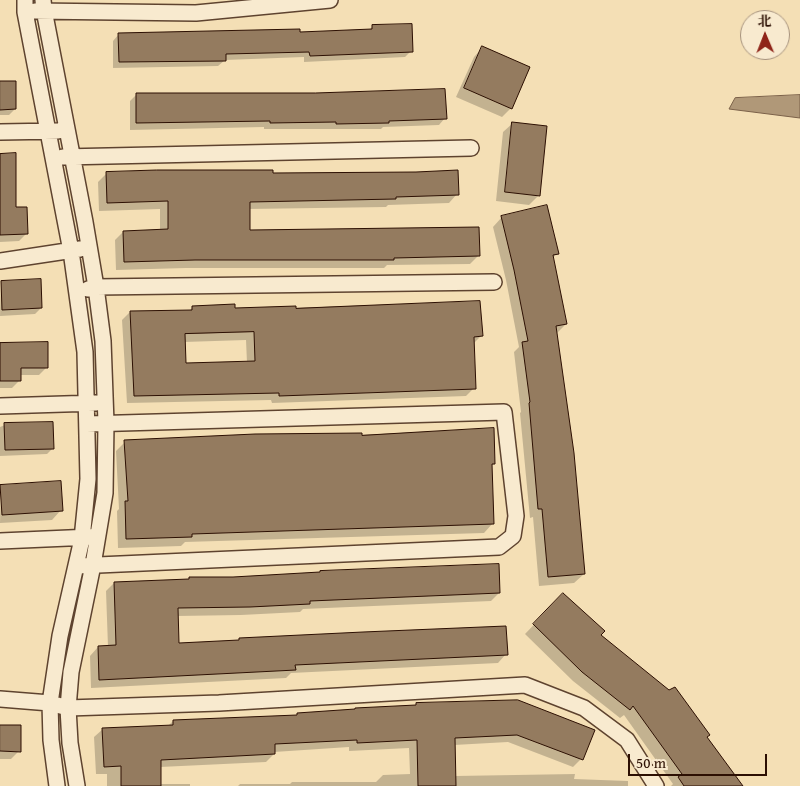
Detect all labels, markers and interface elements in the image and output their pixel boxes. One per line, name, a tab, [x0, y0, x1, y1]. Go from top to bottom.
north arrow	[740, 10, 790, 60]
text: 北	[758, 11, 772, 31]
scale bar	[630, 744, 769, 776]
text: 50 m	[636, 752, 666, 773]

